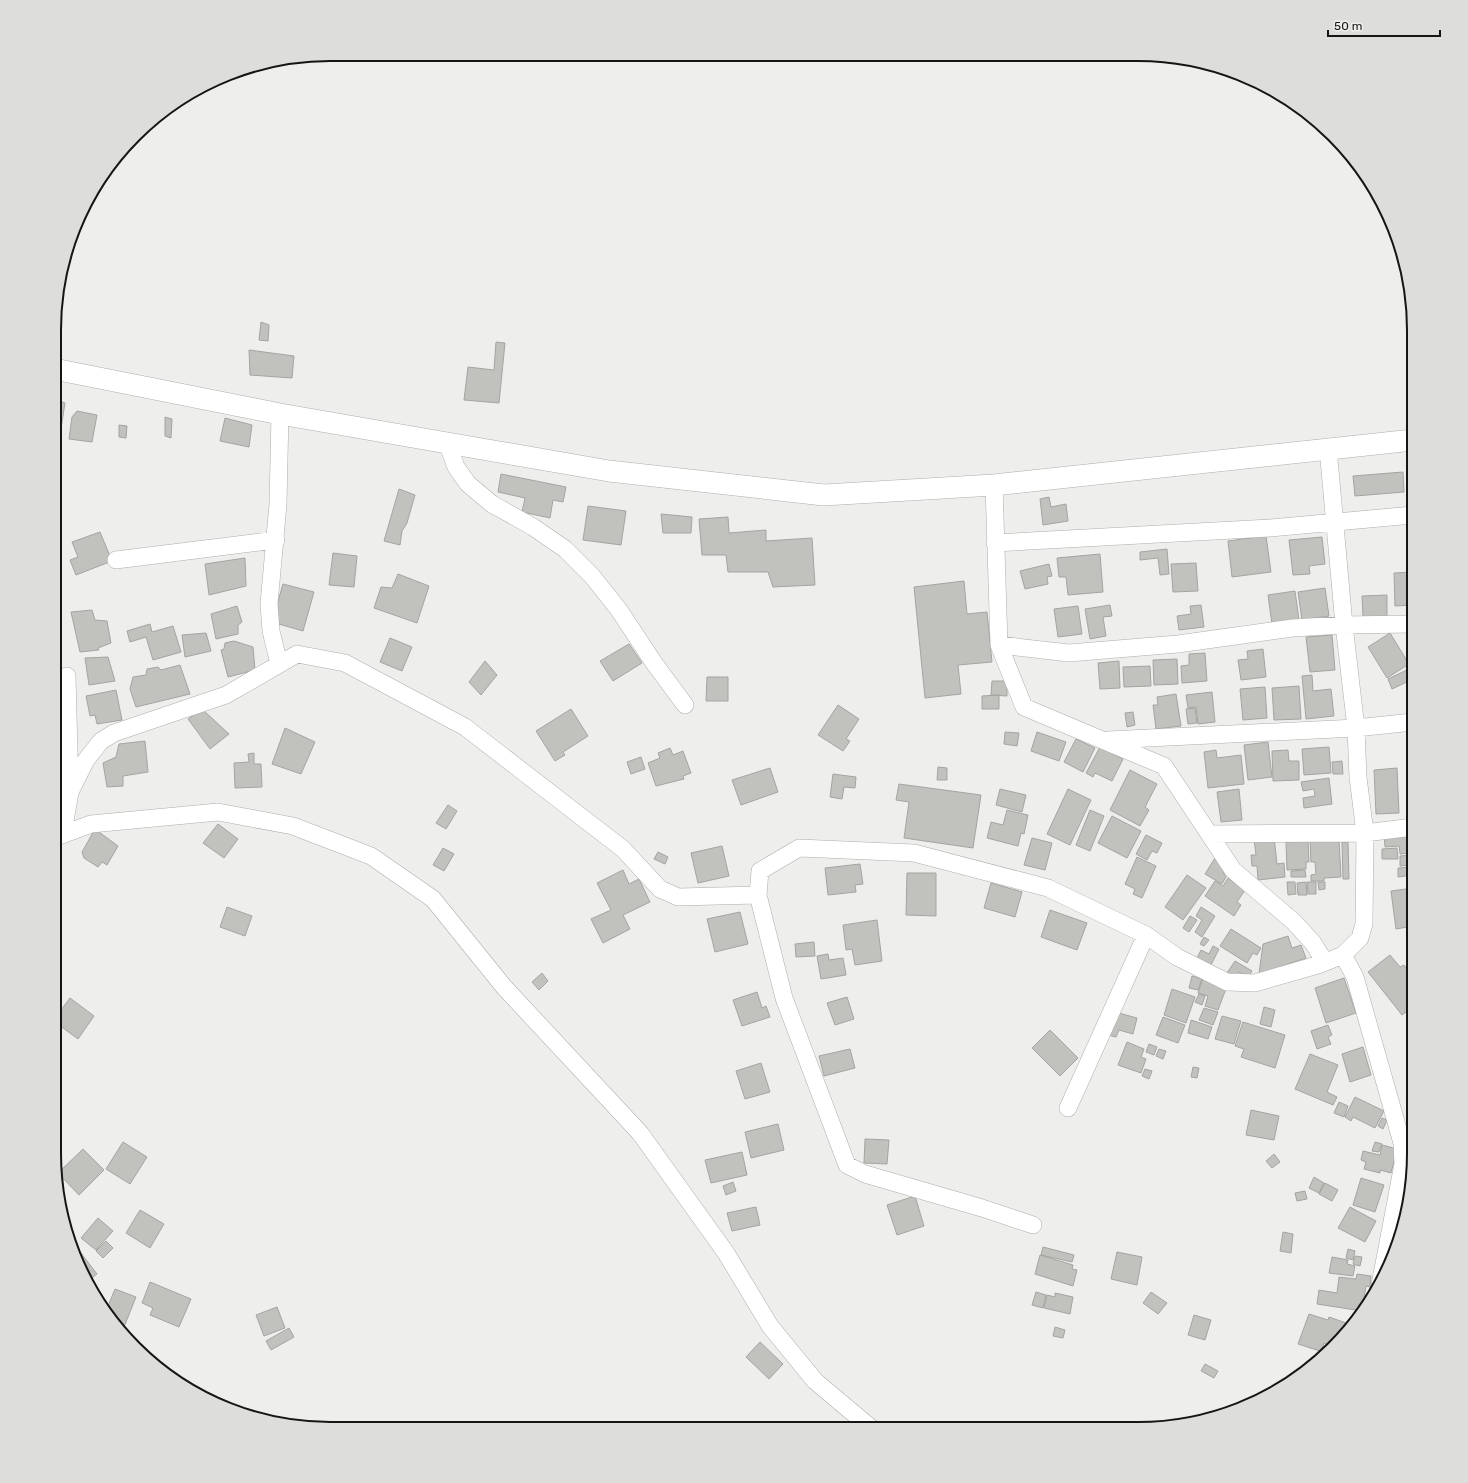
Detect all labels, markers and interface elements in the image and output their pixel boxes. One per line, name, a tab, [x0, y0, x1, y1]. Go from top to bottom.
scale bar	[1328, 12, 1440, 38]
text: 50 m	[1334, 19, 1362, 33]

